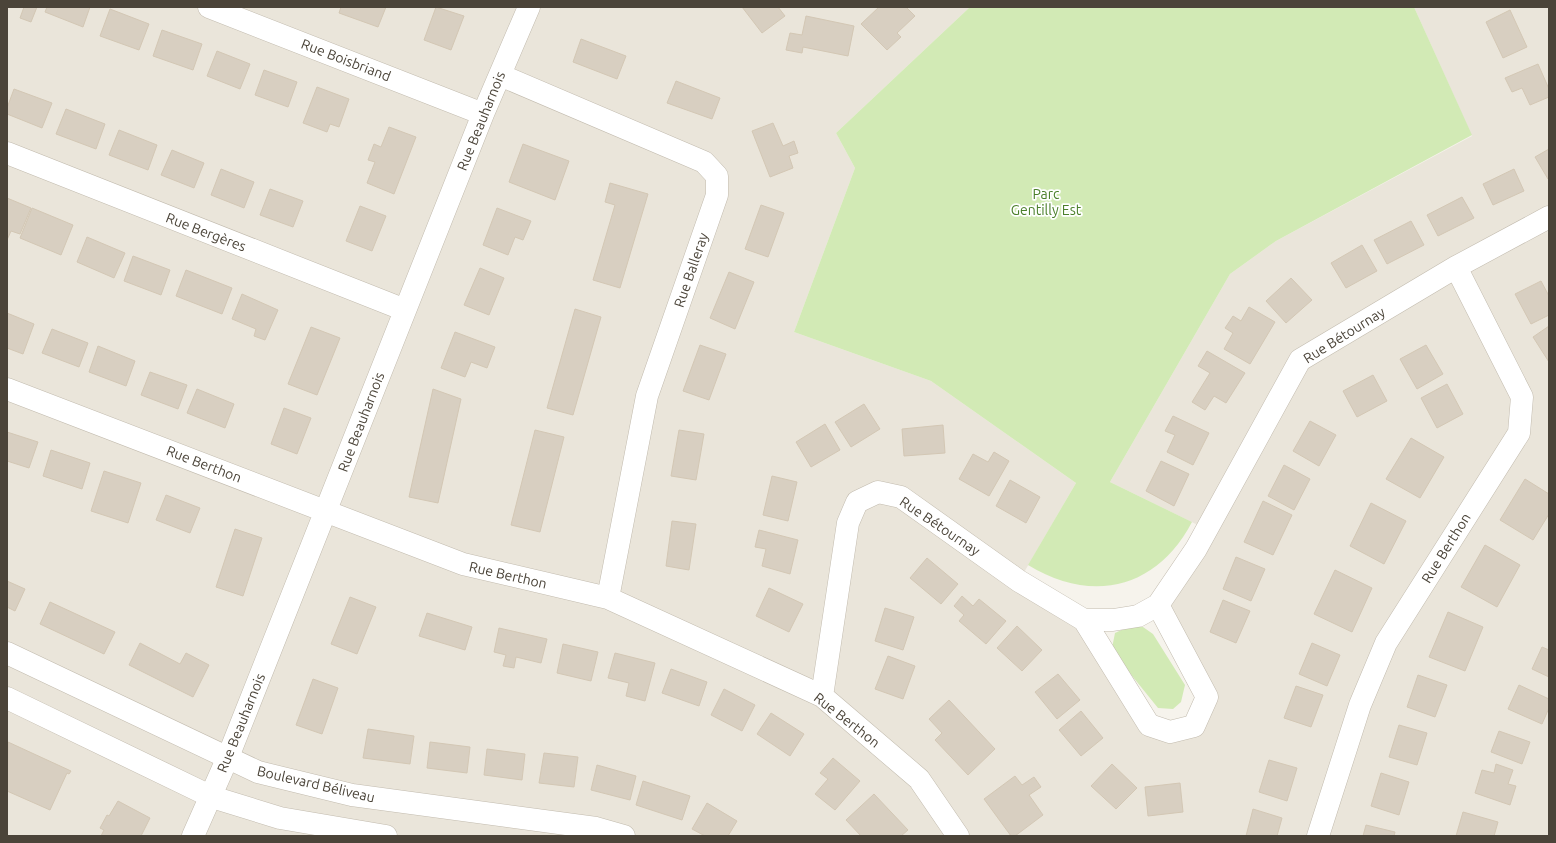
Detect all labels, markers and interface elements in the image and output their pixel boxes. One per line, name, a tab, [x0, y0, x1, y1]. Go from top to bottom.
street label: Rue Boisbriand	[299, 36, 393, 84]
street label: Rue Beauharnois	[454, 69, 508, 173]
park label: Parc Gentilly Est	[1011, 186, 1082, 218]
street label: Rue Bergères	[164, 209, 248, 255]
street label: Rue Balleray	[671, 230, 711, 309]
street label: Rue Bétournay	[1300, 303, 1388, 366]
street label: Rue Beauharnois	[335, 370, 387, 474]
street label: Rue Berthon	[164, 442, 244, 486]
street label: Rue Bétournay	[897, 493, 983, 559]
street label: Rue Berthon	[1418, 510, 1474, 586]
street label: Rue Berthon	[468, 558, 548, 592]
street label: Rue Beauharnois	[214, 671, 268, 775]
street label: Rue Berthon	[811, 689, 883, 751]
street label: Boulevard Béliveau	[255, 763, 377, 805]

